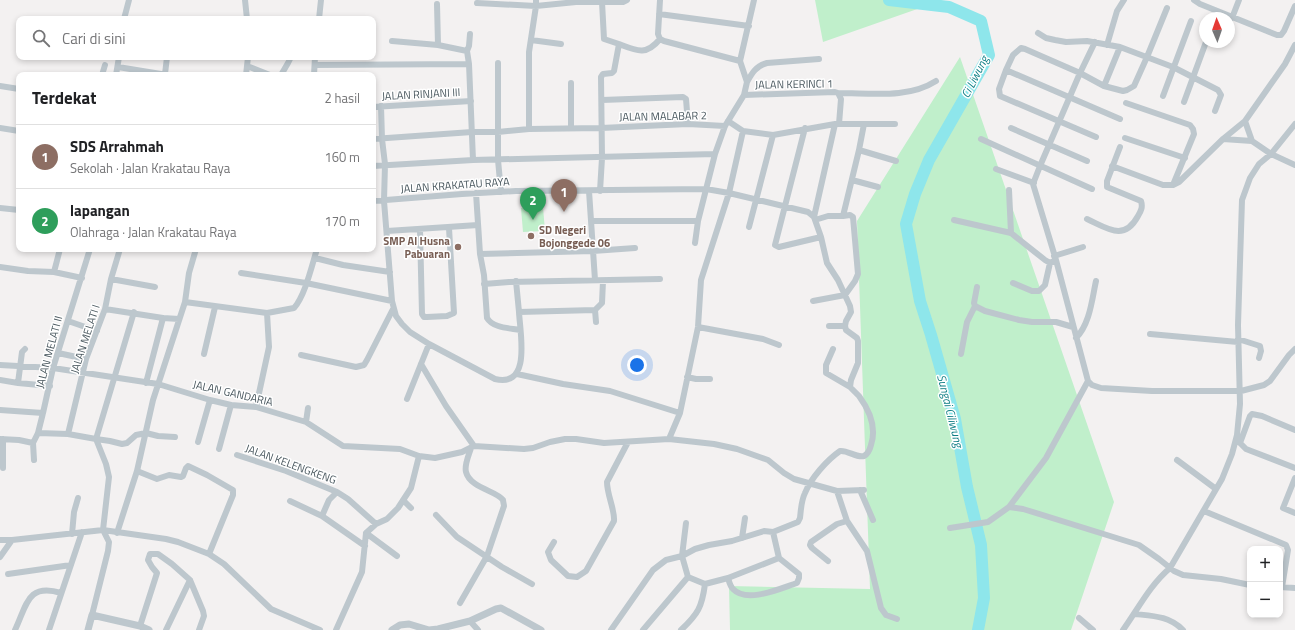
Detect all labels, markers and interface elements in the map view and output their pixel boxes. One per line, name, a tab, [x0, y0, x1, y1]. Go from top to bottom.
north arrow	[1199, 12, 1235, 48]
search box	[16, 16, 376, 60]
icon: search	[30, 27, 52, 49]
text: Cari di sini	[62, 27, 126, 50]
water label: Ci Liwung	[956, 51, 994, 101]
street label: JALAN KERINCI 1	[755, 75, 833, 93]
street label: JALAN RINJANI III	[381, 84, 461, 104]
text: Terdekat	[32, 85, 96, 111]
text: 2 hasil	[324, 88, 360, 108]
street label: JALAN MALABAR 2	[619, 107, 707, 125]
text: SDS Arrahmah	[70, 135, 164, 158]
text: 1	[41, 147, 49, 167]
text: 160 m	[324, 147, 360, 167]
text: Sekolah · Jalan Krakatau Raya	[70, 158, 230, 178]
street label: JALAN KRAKATAU RAYA	[400, 173, 510, 197]
pin: 1	[551, 179, 577, 212]
pin: 2	[520, 187, 546, 220]
text: lapangan	[70, 199, 130, 222]
text: 2	[41, 211, 49, 231]
text: 170 m	[324, 211, 360, 231]
text: Olahraga · Jalan Krakatau Raya	[70, 222, 237, 242]
place label: SD Negeri Bojonggede 06	[539, 222, 610, 251]
marker: SD Negeri Bojonggede 06	[526, 231, 536, 241]
place label: SMP Al Husna Pabuaran	[383, 233, 450, 262]
marker: SMP Al Husna Pabuaran	[453, 242, 463, 252]
street label: JALAN MELATI I	[66, 302, 104, 376]
street label: JALAN MELATI II	[32, 314, 66, 390]
your location	[627, 355, 647, 375]
water label: Sungai Ciliwung	[932, 372, 969, 451]
street label: JALAN GANDARIA	[191, 376, 275, 410]
street label: JALAN KELENGKENG	[243, 440, 339, 488]
map controls	[1247, 546, 1283, 618]
button: +	[1247, 546, 1283, 582]
button: −	[1247, 582, 1283, 618]

